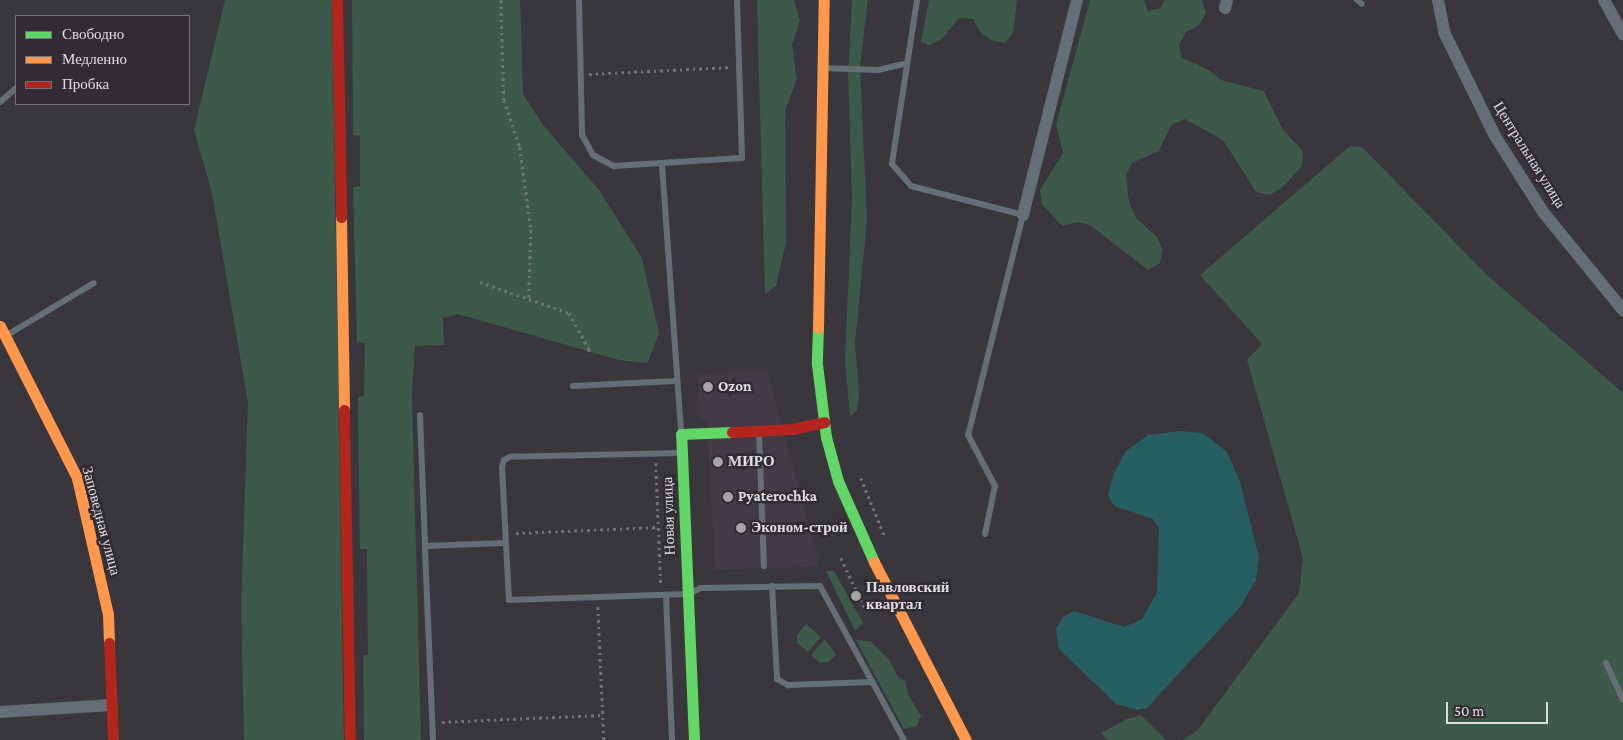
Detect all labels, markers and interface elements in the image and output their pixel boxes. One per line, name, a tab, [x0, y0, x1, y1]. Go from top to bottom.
legend	[15, 15, 190, 105]
text: Свободно	[62, 26, 124, 42]
text: Медленно	[62, 51, 127, 67]
text: Пробка	[62, 76, 109, 92]
street label: Центральная улица	[1489, 98, 1569, 212]
place label: Ozon	[718, 378, 752, 396]
marker: Ozon	[702, 381, 714, 393]
place label: МИРО	[728, 453, 775, 471]
marker: МИРО	[712, 456, 724, 468]
street label: Заповедная улица	[78, 465, 124, 577]
street label: Новая улица	[659, 476, 679, 556]
place label: Pyaterochka	[738, 488, 817, 506]
marker: Pyaterochka	[722, 491, 734, 503]
place label: Эконом-строй	[751, 519, 848, 537]
marker: Эконом-строй	[735, 522, 747, 534]
place label: Павловский квартал	[866, 578, 949, 613]
marker: Павловский квартал	[850, 590, 862, 602]
scale bar	[1448, 692, 1550, 724]
text: 50 m	[1454, 703, 1484, 719]

